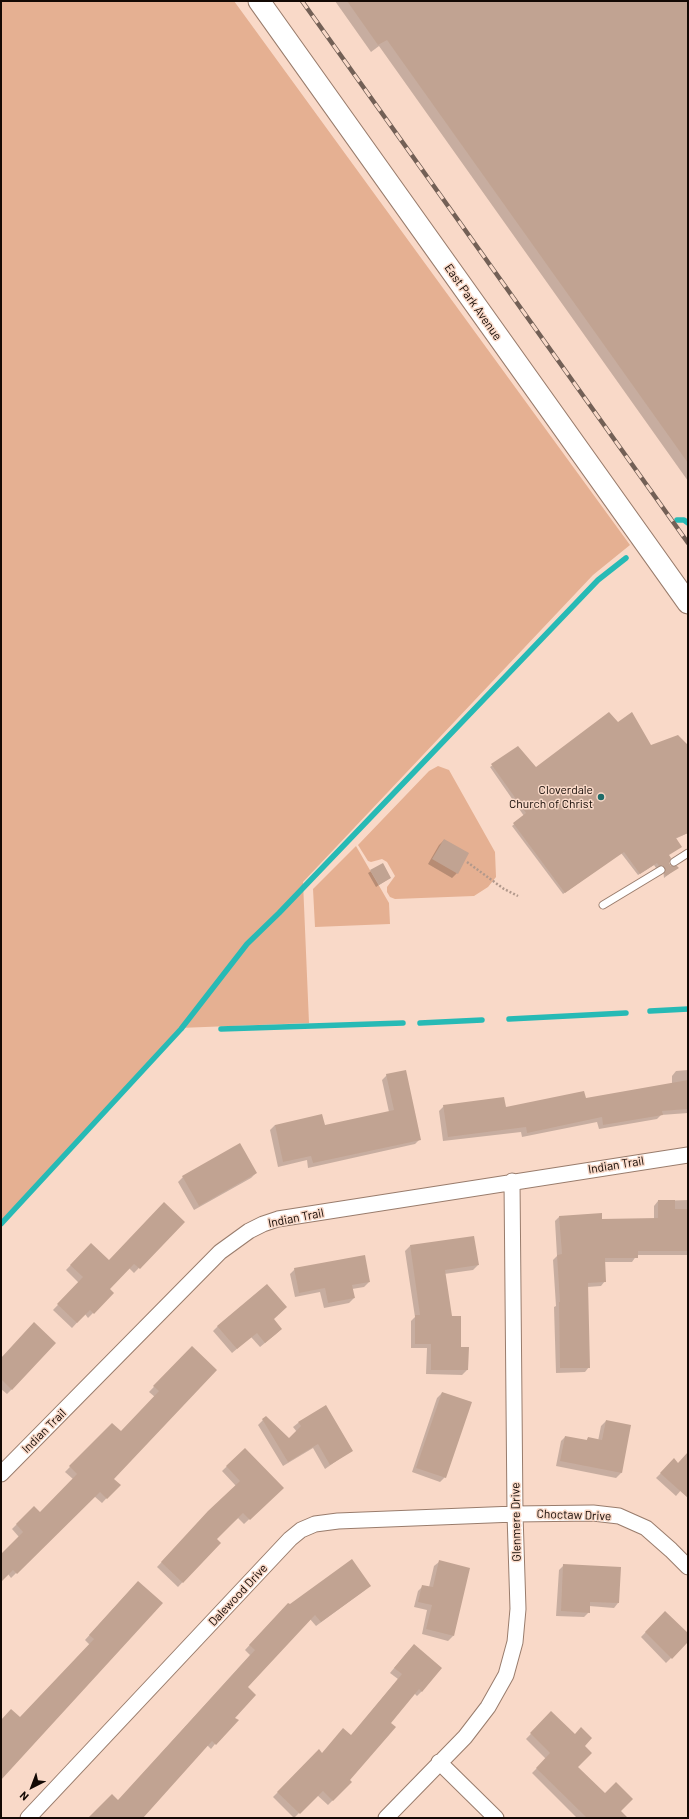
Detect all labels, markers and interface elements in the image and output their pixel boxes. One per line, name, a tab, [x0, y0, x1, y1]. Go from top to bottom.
street label: East Park Avenue	[441, 261, 505, 343]
place label: Cloverdale Church of Christ	[509, 783, 593, 811]
marker: Cloverdale Church of Christ	[596, 792, 606, 802]
street label: Indian Trail	[587, 1153, 645, 1177]
street label: Indian Trail	[267, 1206, 325, 1230]
street label: Indian Trail	[19, 1406, 69, 1456]
street label: Glenmere Drive	[508, 1482, 524, 1562]
street label: Choctaw Drive	[536, 1507, 612, 1523]
street label: Dalewood Drive	[206, 1561, 270, 1629]
north arrow	[12, 1767, 52, 1807]
text: N	[17, 1789, 31, 1804]

